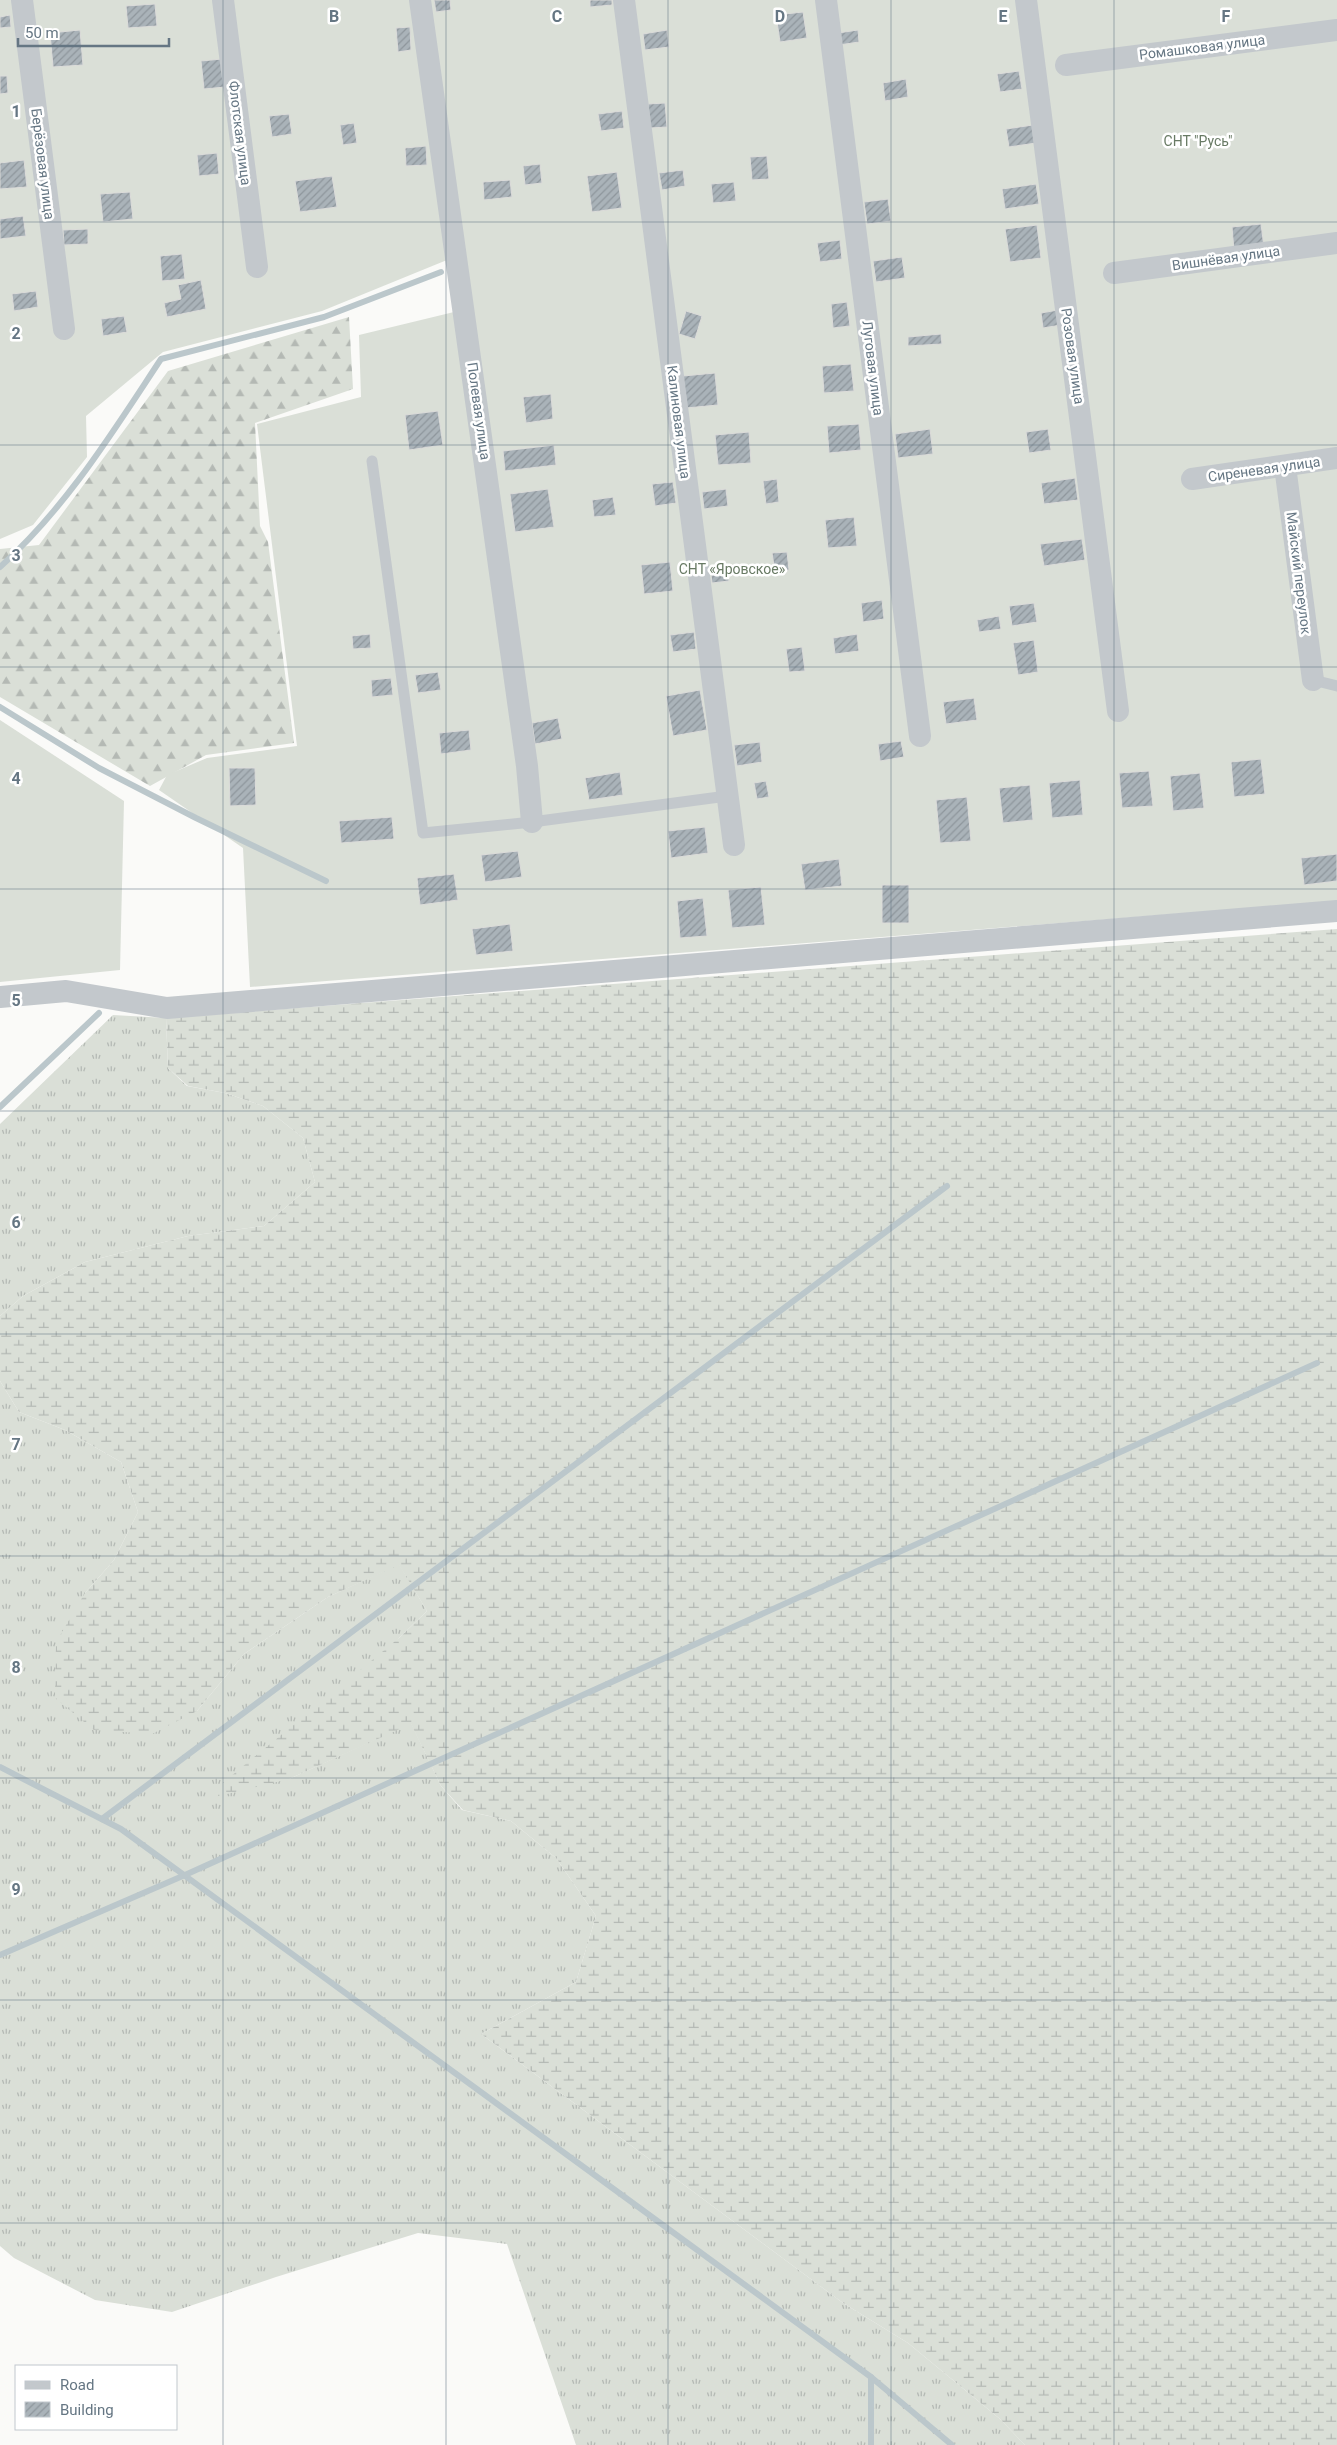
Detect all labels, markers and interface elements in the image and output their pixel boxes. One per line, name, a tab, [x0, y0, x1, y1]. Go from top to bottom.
text: B	[329, 7, 339, 26]
text: C	[552, 7, 562, 26]
text: D	[775, 7, 785, 26]
text: E	[999, 7, 1008, 26]
text: F	[1222, 7, 1231, 26]
scale bar	[18, 15, 169, 47]
text: 50 m	[25, 24, 59, 42]
street label: Ромашковая улица	[1138, 31, 1266, 63]
street label: Флотская улица	[226, 80, 254, 186]
text: 1	[11, 102, 21, 121]
street label: Берёзовая улица	[28, 108, 58, 220]
park label: СНТ "Русь"	[1164, 133, 1232, 149]
street label: Вишнёвая улица	[1171, 243, 1281, 273]
street label: Розовая улица	[1058, 307, 1088, 405]
street label: Луговая улица	[859, 320, 887, 416]
text: 2	[11, 324, 21, 343]
street label: Полевая улица	[464, 361, 494, 461]
street label: Калиновая улица	[664, 364, 694, 480]
street label: Сиреневая улица	[1207, 453, 1321, 485]
street label: Майский переулок	[1284, 511, 1314, 636]
text: 3	[11, 546, 21, 565]
park label: СНТ «Яровское»	[679, 561, 786, 577]
text: 4	[11, 769, 21, 788]
text: 5	[11, 991, 21, 1010]
text: 6	[11, 1213, 21, 1232]
text: 7	[11, 1435, 21, 1454]
text: 8	[11, 1658, 21, 1677]
text: 9	[11, 1880, 21, 1899]
legend	[15, 2365, 178, 2430]
text: Road	[60, 2376, 94, 2394]
text: Building	[60, 2401, 114, 2419]

